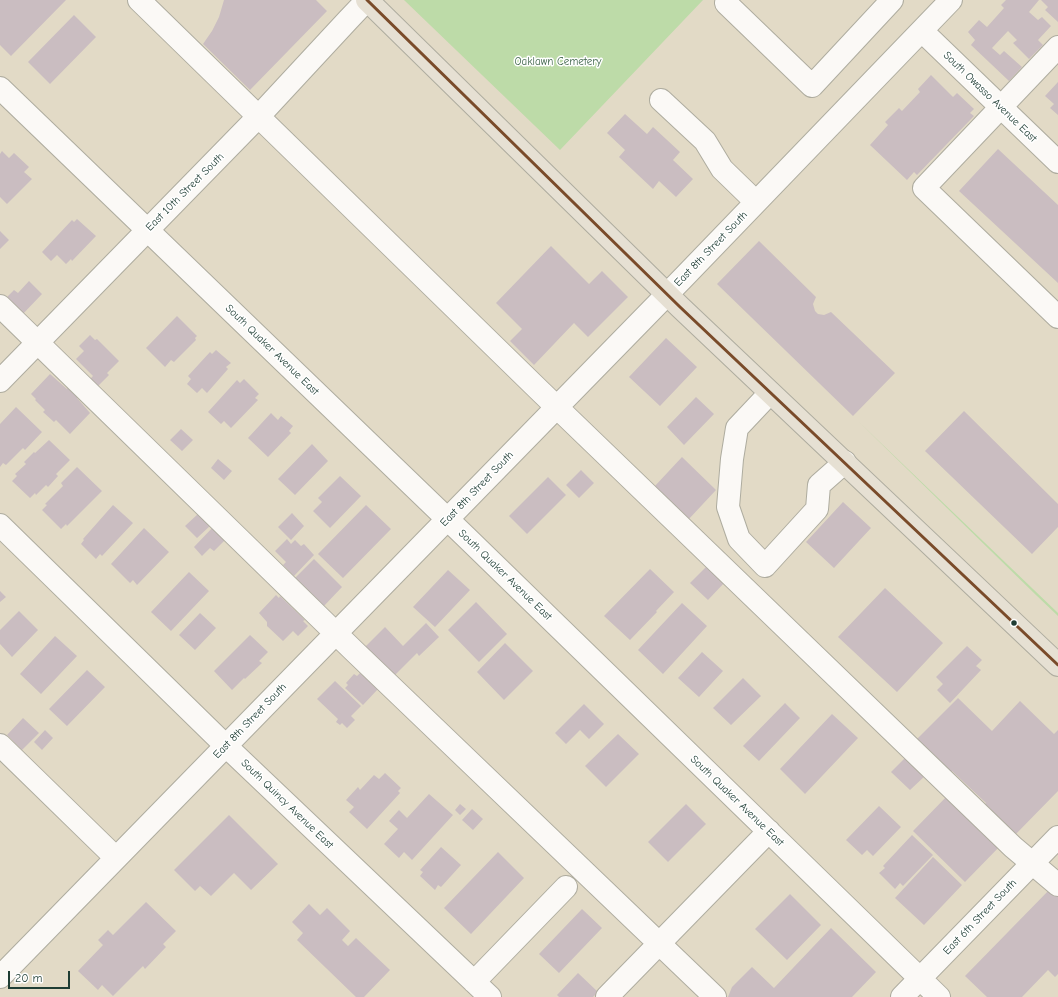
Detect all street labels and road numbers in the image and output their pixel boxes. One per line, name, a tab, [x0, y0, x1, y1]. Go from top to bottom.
street label: South Owasso Avenue East	[940, 49, 1040, 145]
street label: East 10th Street South	[143, 150, 227, 234]
street label: East 8th Street South	[672, 208, 750, 290]
street label: South Quaker Avenue East	[222, 302, 322, 398]
street label: East 8th Street South	[438, 448, 516, 530]
street label: South Quaker Avenue East	[455, 527, 555, 623]
street label: East 8th Street South	[211, 680, 289, 762]
street label: South Quaker Avenue East	[687, 753, 787, 849]
street label: South Quincy Avenue East	[238, 756, 336, 852]
street label: East 6th Street South	[940, 876, 1020, 958]

